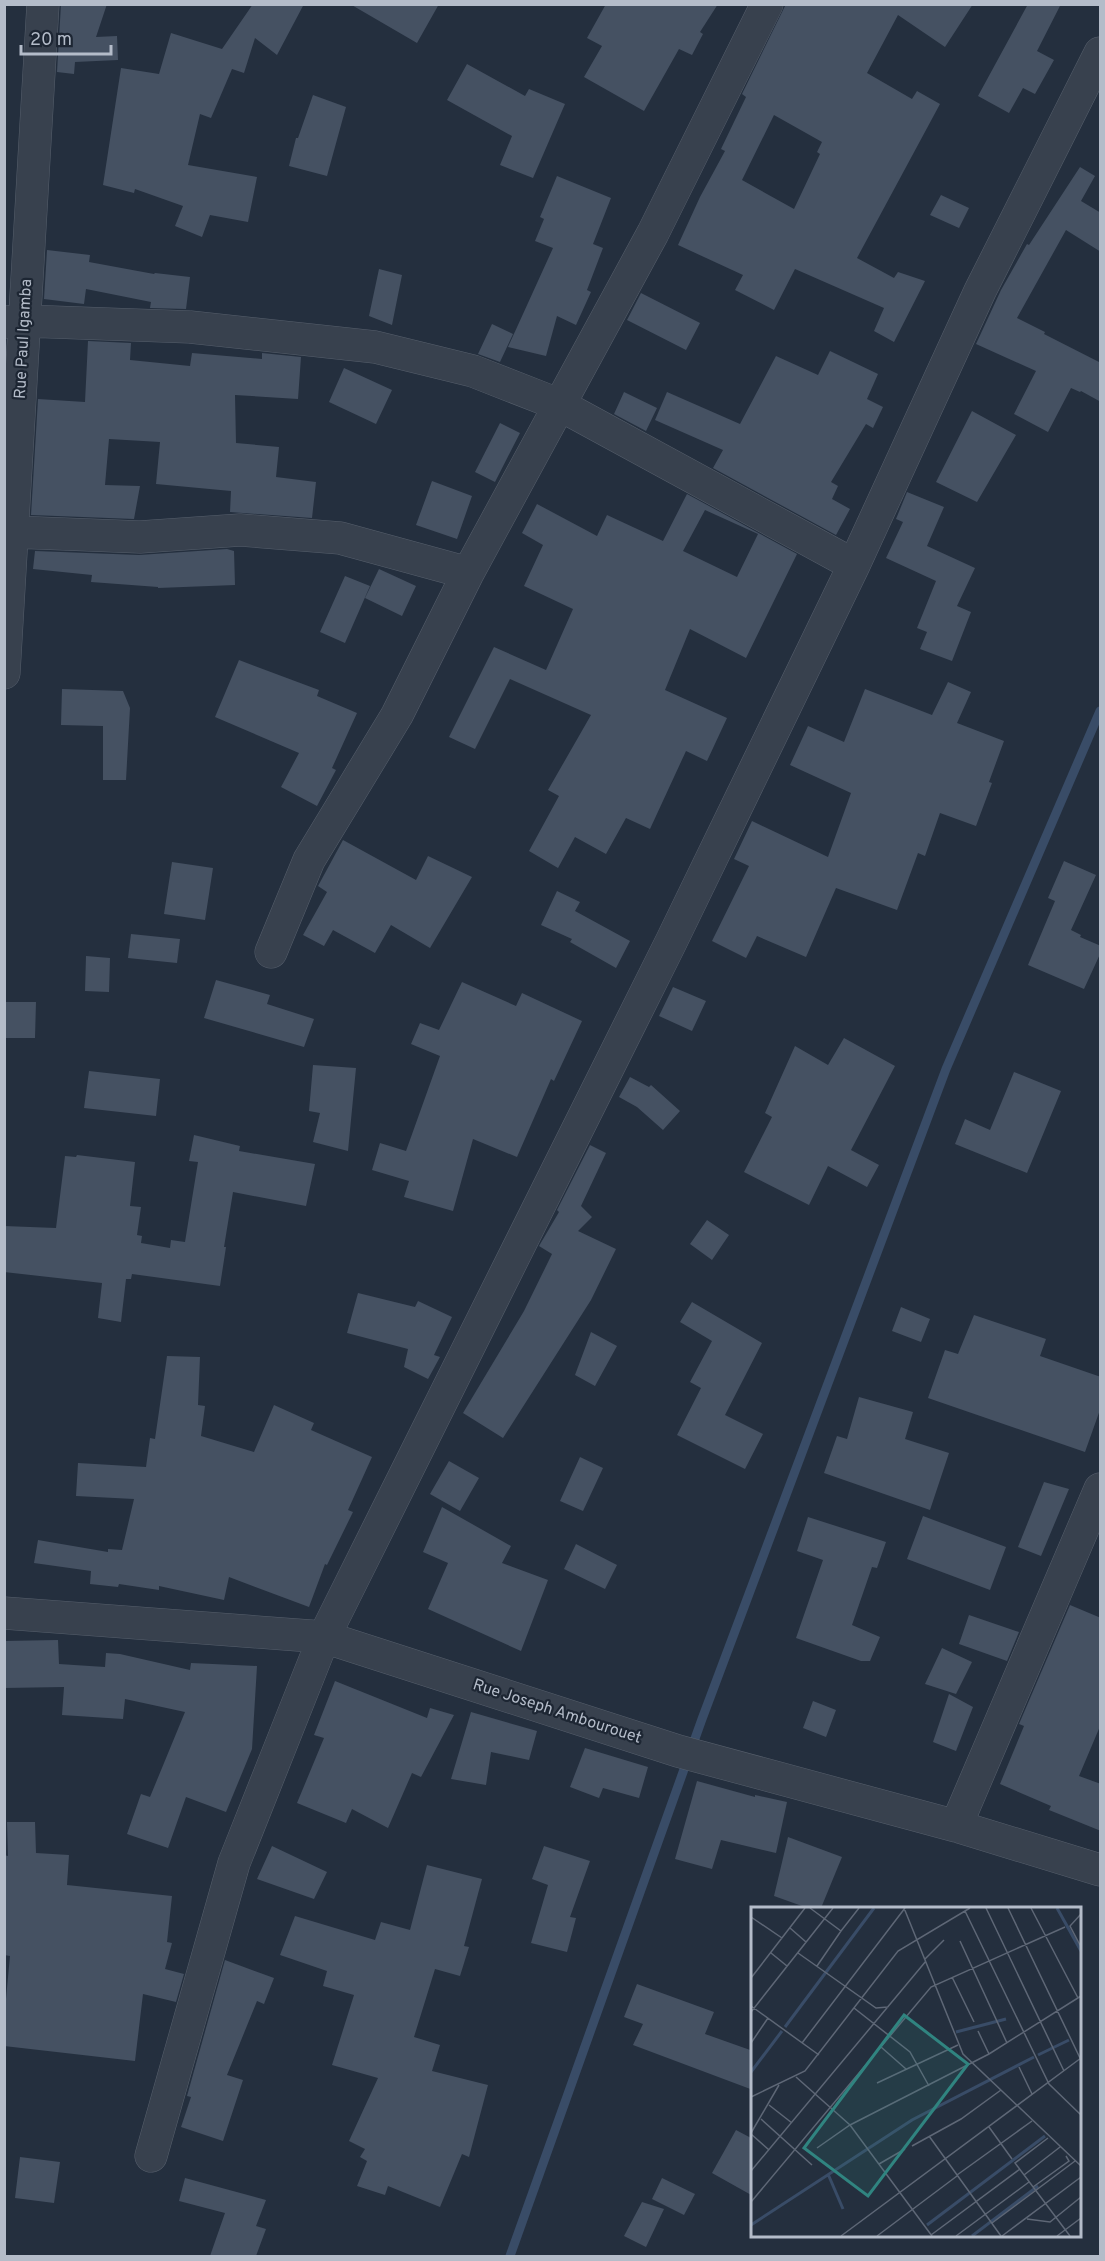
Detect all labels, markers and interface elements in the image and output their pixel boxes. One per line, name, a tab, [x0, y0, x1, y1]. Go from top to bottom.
scale bar	[21, 18, 111, 56]
text: 20 m	[30, 29, 72, 52]
street label: Rue Paul Igamba	[11, 278, 37, 400]
street label: Rue Joseph Ambourouet	[470, 1675, 644, 1749]
inset map	[751, 1907, 1081, 2237]

